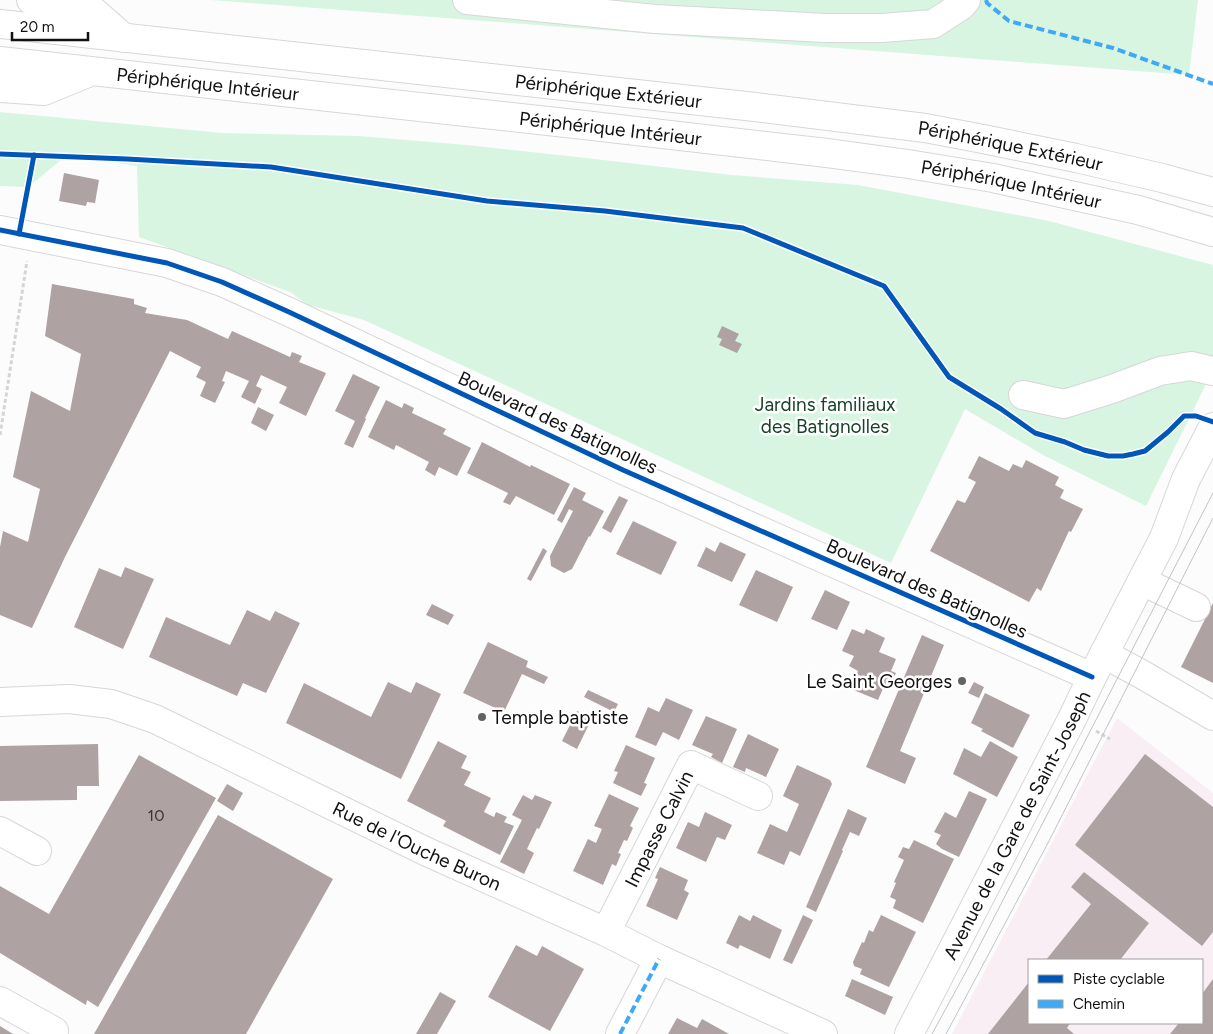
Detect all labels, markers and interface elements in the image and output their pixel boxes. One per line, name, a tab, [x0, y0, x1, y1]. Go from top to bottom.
scale bar	[12, 10, 89, 42]
text: 20 m	[20, 18, 54, 36]
street label: Périphérique Intérieur	[115, 63, 301, 106]
street label: Périphérique Extérieur	[514, 70, 704, 113]
street label: Périphérique Intérieur	[518, 107, 703, 151]
street label: Périphérique Extérieur	[917, 116, 1106, 176]
street label: Périphérique Intérieur	[919, 155, 1104, 214]
street label: Boulevard des Batignolles	[454, 366, 661, 479]
park label: Jardins familiaux des Batignolles	[755, 393, 895, 438]
street label: Boulevard des Batignolles	[823, 534, 1031, 643]
place label: Le Saint Georges	[806, 670, 952, 693]
marker: Le Saint Georges	[956, 675, 968, 687]
street label: Avenue de la Gare de Saint-Joseph	[938, 687, 1096, 964]
place label: Temple baptiste	[492, 706, 628, 729]
marker: Temple baptiste	[476, 711, 488, 723]
street label: Impasse Calvin	[620, 767, 698, 891]
street label: Rue de l'Ouche Buron	[329, 797, 505, 896]
house number: 10	[148, 806, 164, 825]
legend	[1028, 959, 1203, 1024]
text: Piste cyclable	[1073, 970, 1165, 988]
text: Chemin	[1073, 995, 1125, 1013]

